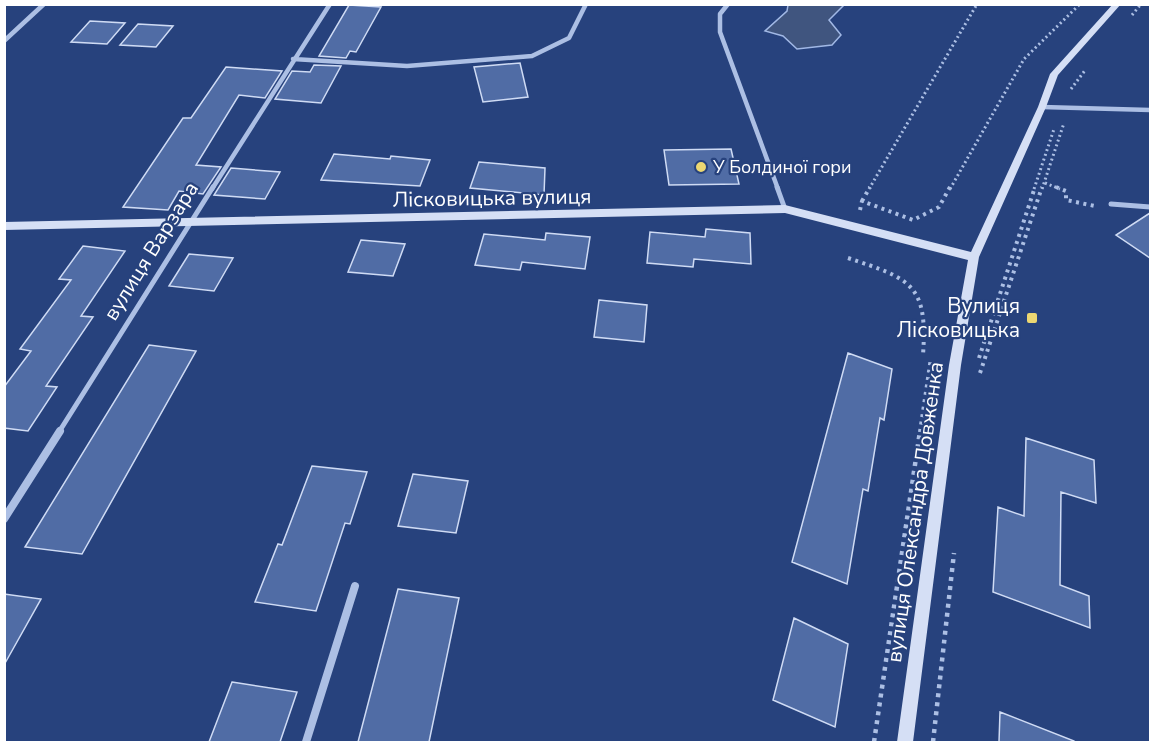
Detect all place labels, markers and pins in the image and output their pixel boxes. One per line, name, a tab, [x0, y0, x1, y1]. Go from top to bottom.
place label: У Болдиної гори	[712, 155, 852, 179]
marker: У Болдиної гори	[694, 160, 708, 174]
place label: Вулиця Лісковицька	[897, 292, 1020, 344]
marker: Вулиця Лісковицька	[1025, 311, 1039, 325]

